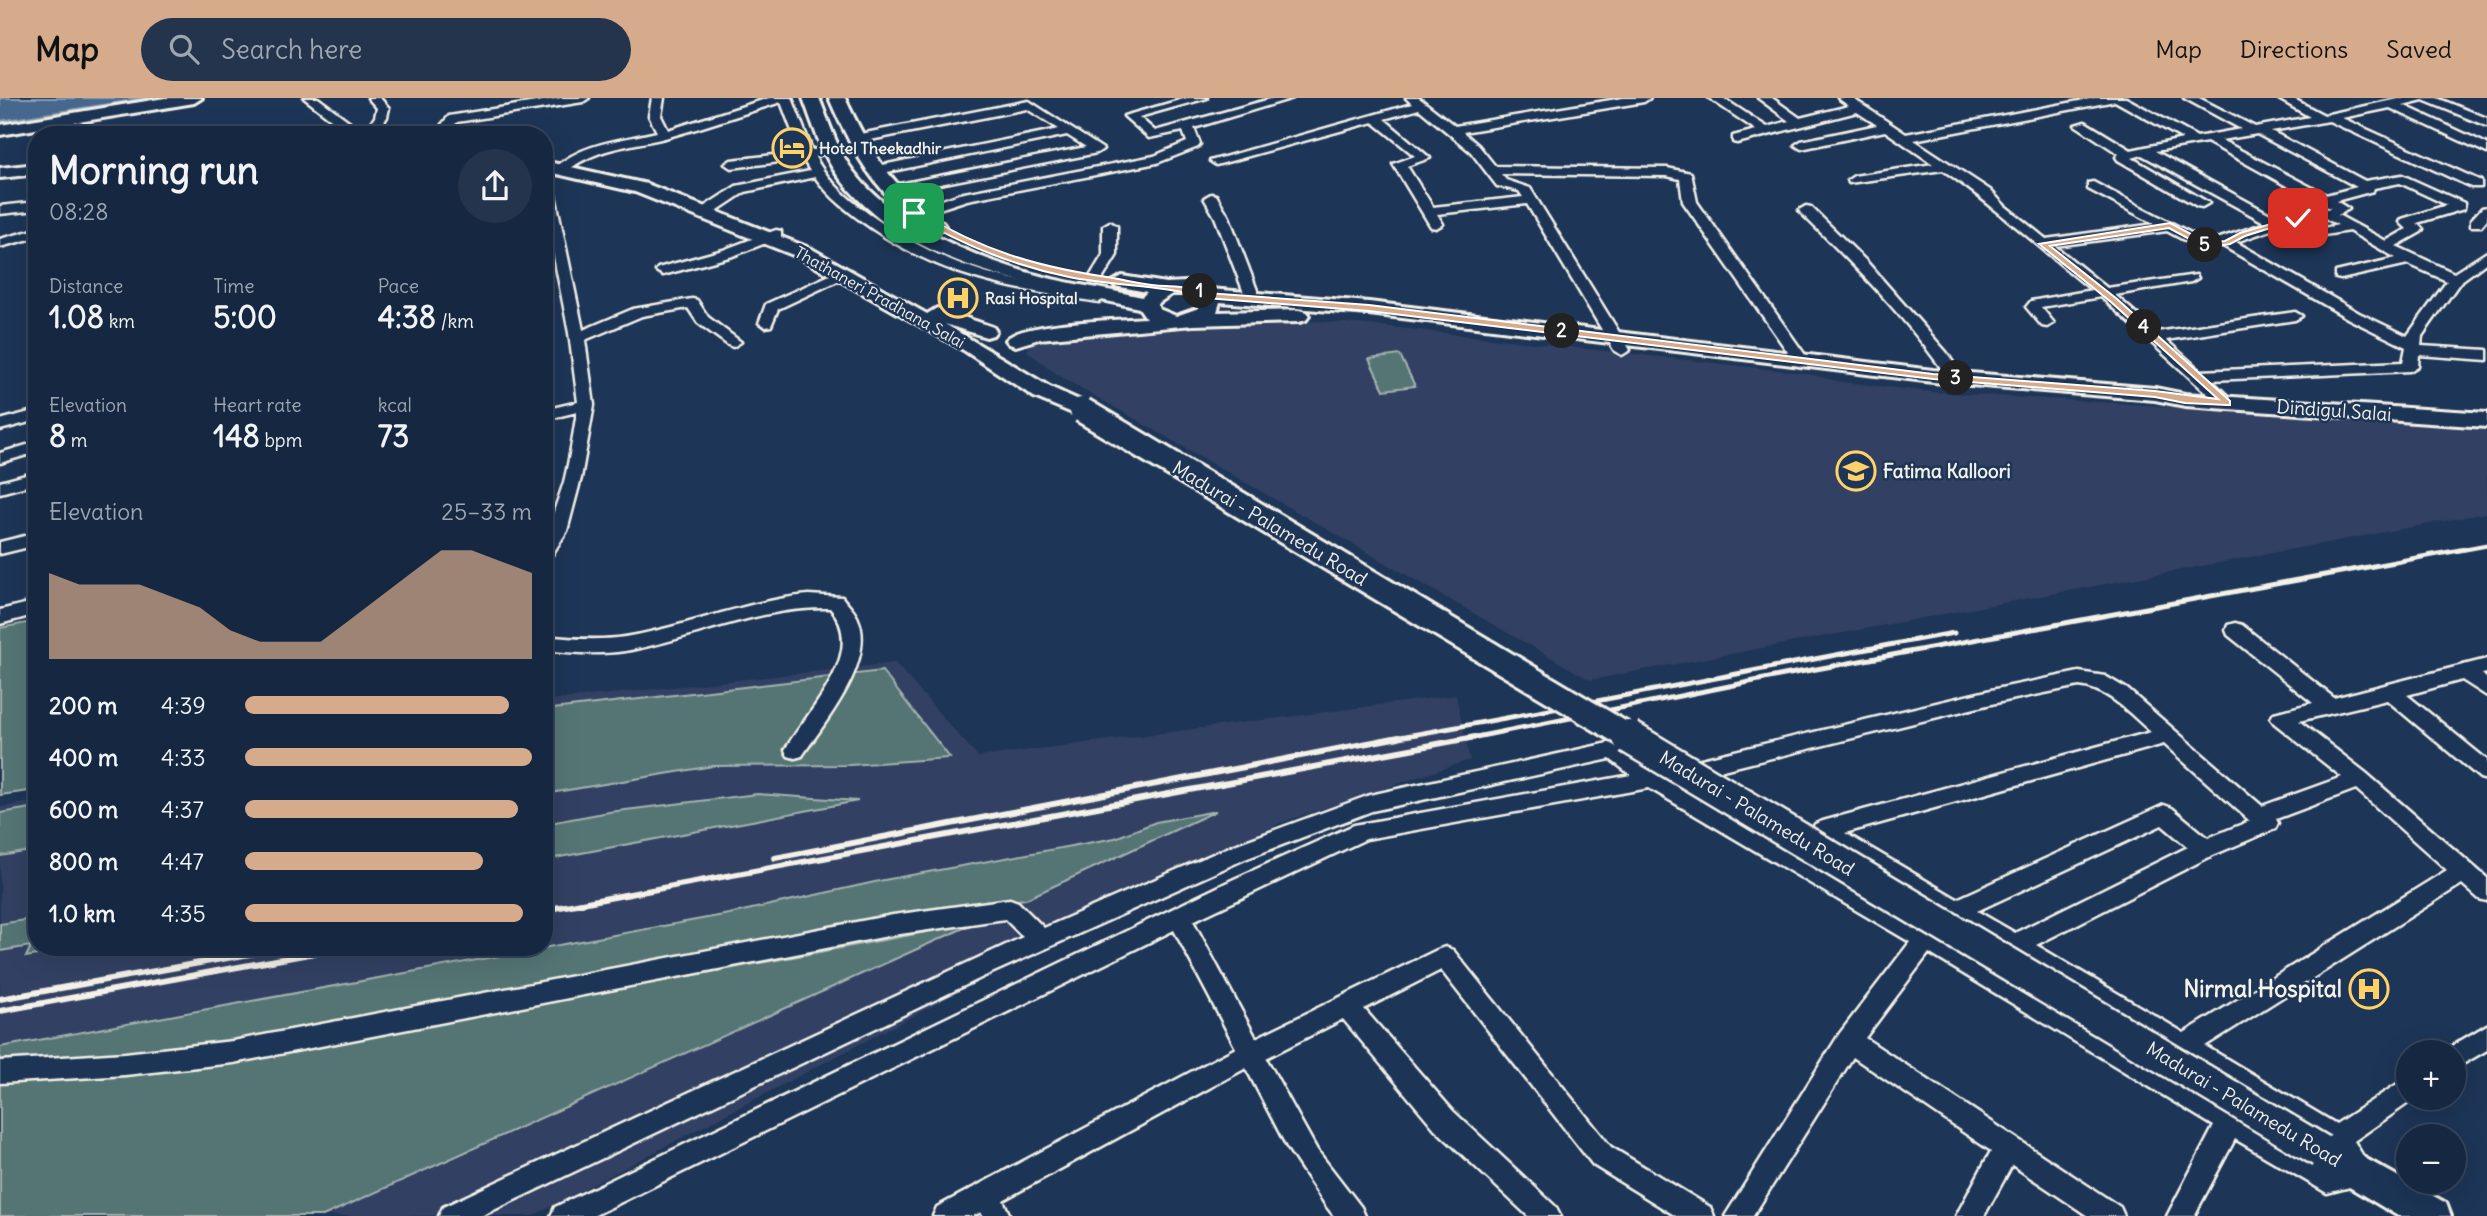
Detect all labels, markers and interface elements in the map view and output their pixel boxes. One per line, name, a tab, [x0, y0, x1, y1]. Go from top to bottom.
search box	[141, 18, 631, 81]
text: Map	[35, 28, 99, 70]
icon: search	[165, 30, 203, 68]
text: Search here	[221, 33, 362, 66]
text: Map	[2155, 34, 2202, 64]
text: Directions	[2240, 34, 2348, 64]
text: Saved	[2386, 34, 2452, 64]
hotel icon: Hotel Theekadhir	[771, 127, 813, 169]
place label: Hotel Theekadhir	[819, 138, 942, 158]
text: Morning run	[49, 147, 259, 194]
button: share	[458, 149, 532, 223]
pin	[884, 183, 944, 243]
pin	[2268, 188, 2328, 248]
icon: arrive	[895, 194, 933, 232]
text: 08:28	[49, 197, 108, 226]
icon: check	[2279, 199, 2317, 237]
pin: 5	[2188, 228, 2222, 262]
text: 5	[2199, 232, 2210, 256]
street label: Thathaneri Pradhana Salai	[791, 242, 969, 352]
text: Distance	[49, 274, 123, 298]
text: Time	[213, 274, 254, 298]
text: Pace	[378, 274, 419, 298]
pin: 1	[1182, 274, 1218, 308]
hospital icon: Rasi Hospital	[937, 277, 979, 319]
text: 1	[1196, 278, 1203, 302]
place label: Rasi Hospital	[985, 288, 1077, 309]
text: 1.08	[49, 298, 104, 336]
text: 5:00	[213, 298, 277, 336]
text: 4:38	[378, 298, 436, 336]
text: km	[104, 309, 135, 333]
text: /km	[436, 309, 474, 333]
pin: 4	[2126, 310, 2162, 344]
pin: 2	[1544, 314, 1580, 348]
text: 4	[2138, 314, 2149, 338]
text: 2	[1556, 318, 1567, 342]
pin: 3	[1938, 360, 1974, 396]
text: 3	[1950, 365, 1961, 389]
text: Elevation	[49, 393, 127, 417]
text: Heart rate	[213, 393, 301, 417]
text: kcal	[378, 393, 412, 417]
street label: Dindigul Salai	[2276, 394, 2392, 426]
text: 8	[49, 417, 66, 455]
text: 148	[213, 417, 260, 455]
text: 73	[378, 417, 409, 455]
text: m	[66, 428, 87, 452]
text: bpm	[260, 428, 302, 452]
school or university icon: Fatima Kalloori	[1835, 450, 1877, 492]
street label: Madurai - Palamedu Road	[1168, 455, 1372, 591]
place label: Fatima Kalloori	[1883, 459, 2011, 483]
text: Elevation	[49, 497, 143, 526]
text: 25–33 m	[441, 497, 532, 526]
text: 200 m	[49, 691, 118, 720]
text: 4:39	[161, 691, 206, 720]
text: 400 m	[49, 743, 118, 772]
text: 4:33	[161, 743, 206, 772]
street label: Madurai - Palamedu Road	[1655, 745, 1859, 881]
text: 600 m	[49, 795, 118, 824]
text: 4:37	[161, 795, 204, 824]
text: 800 m	[49, 847, 118, 876]
text: 4:47	[161, 847, 204, 876]
text: 1.0 km	[49, 899, 115, 928]
text: 4:35	[161, 899, 206, 928]
hospital icon: Nirmal Hospital	[2348, 968, 2390, 1010]
place label: Nirmal Hospital	[2184, 974, 2342, 1003]
street label: Madurai - Palamedu Road	[2142, 1036, 2346, 1172]
map controls	[2396, 1040, 2466, 1194]
button: +	[2396, 1040, 2466, 1110]
button: −	[2396, 1124, 2466, 1194]

